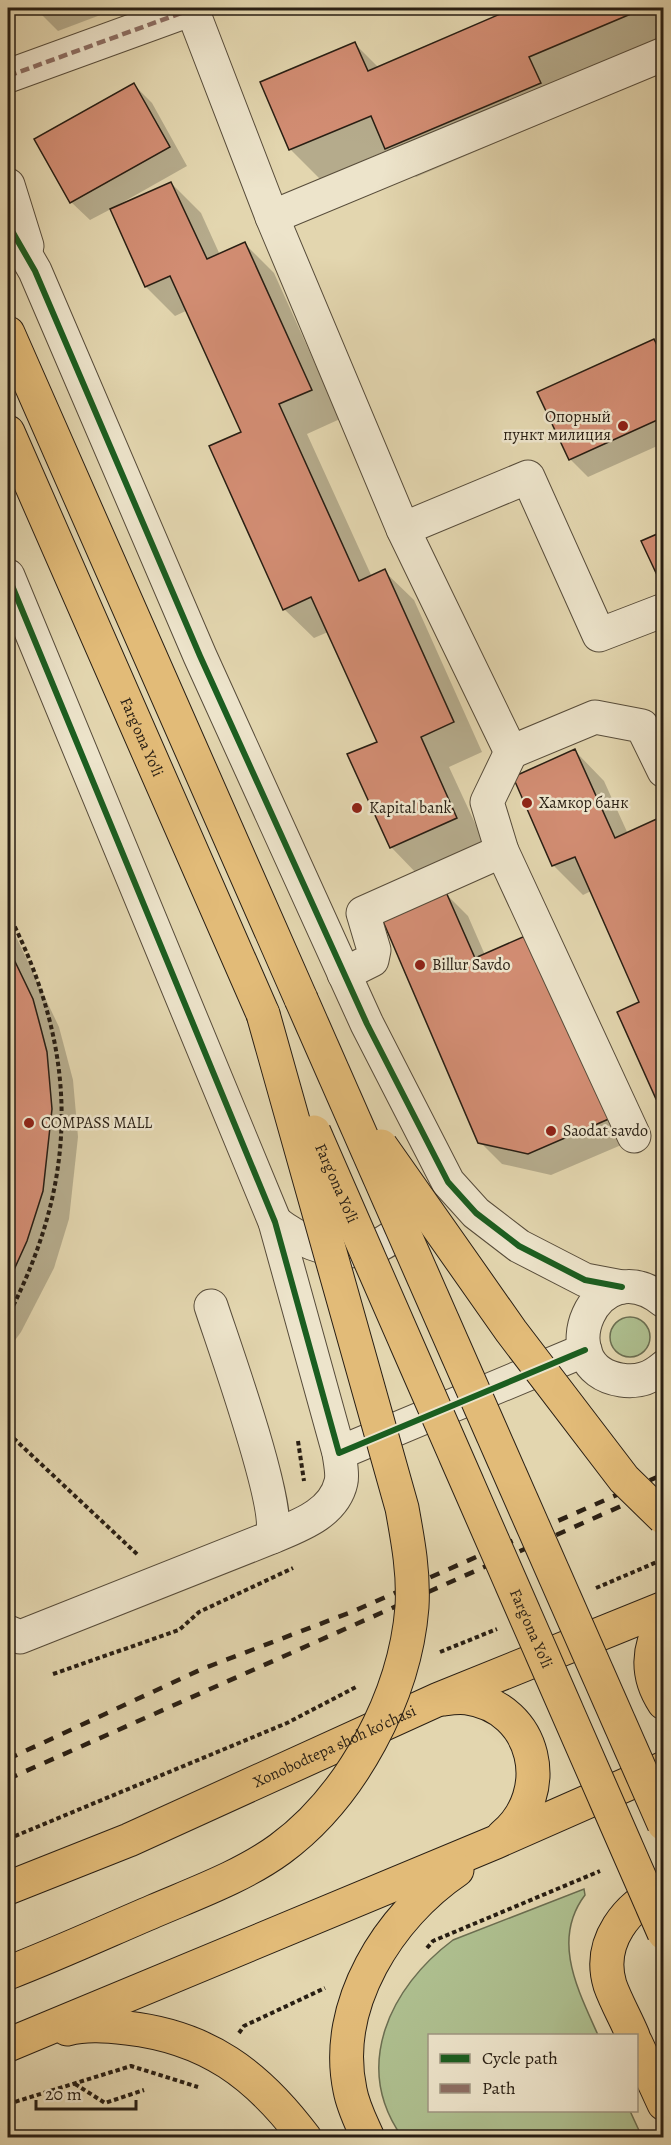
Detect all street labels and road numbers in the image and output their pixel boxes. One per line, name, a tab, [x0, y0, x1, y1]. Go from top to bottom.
street label: Farg'ona Yo'li	[115, 694, 169, 780]
street label: Farg'ona Yo'li	[309, 1140, 363, 1227]
street label: Farg'ona Yo'li	[504, 1585, 558, 1672]
street label: Xonobodtepa shoh ko'chasi	[249, 1700, 420, 1793]

